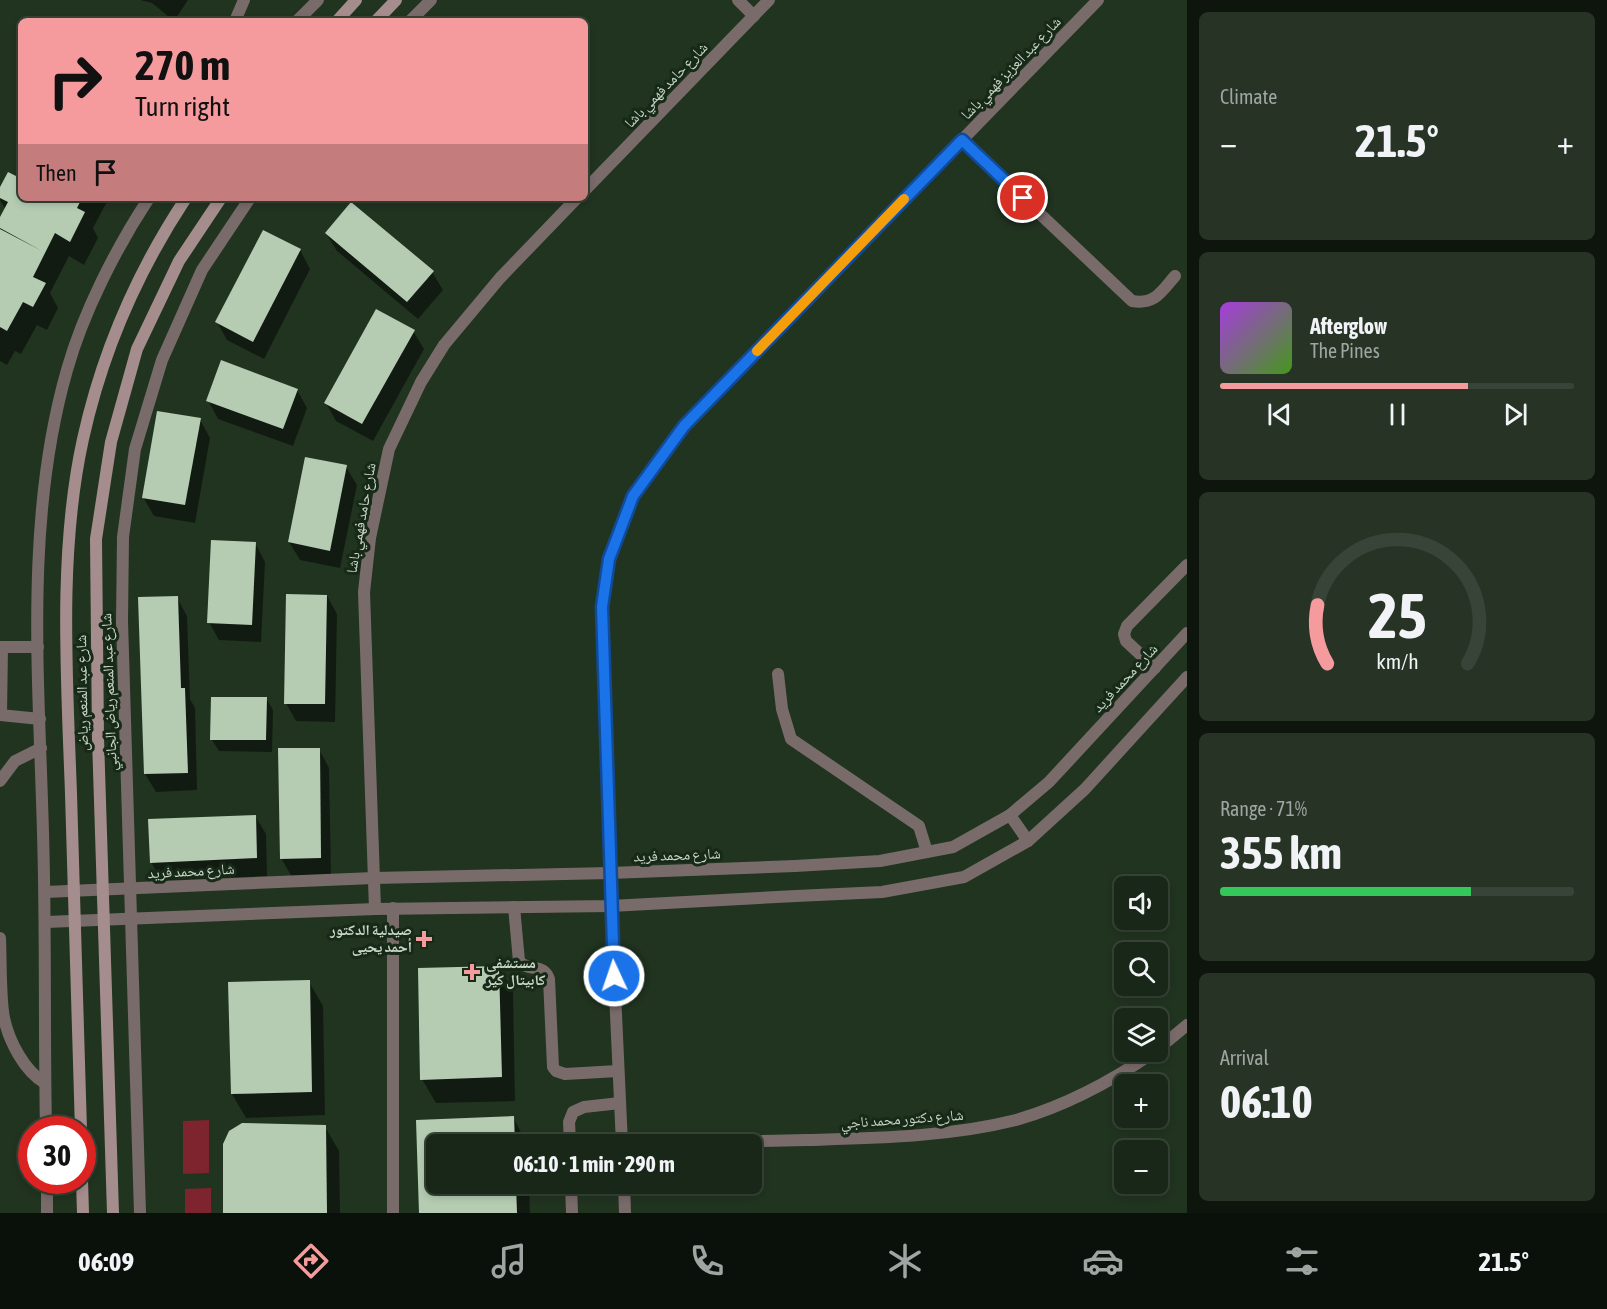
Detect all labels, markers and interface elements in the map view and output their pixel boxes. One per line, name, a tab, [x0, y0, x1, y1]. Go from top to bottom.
street label: شارع عبد العزيز فهمي باشا	[957, 13, 1067, 125]
street label: شارع حامد فهمي باشا	[621, 38, 714, 134]
text: 270 m	[135, 41, 230, 89]
icon: right	[36, 42, 114, 120]
text: Climate	[1220, 85, 1277, 108]
text: Turn right	[135, 91, 230, 122]
text: 21.5°	[1355, 115, 1439, 167]
text: −	[1220, 123, 1237, 161]
text: +	[1557, 123, 1574, 161]
icon: arrive	[89, 156, 122, 189]
text: Then	[36, 160, 77, 186]
pin	[997, 172, 1048, 223]
icon: arrive	[1006, 181, 1039, 214]
text: Afterglow	[1310, 313, 1387, 339]
text: The Pines	[1310, 339, 1380, 362]
icon: previous	[1263, 398, 1296, 431]
icon: pause	[1381, 398, 1414, 431]
icon: next	[1499, 398, 1532, 431]
street label: شارع حامد فهمي باشا	[342, 461, 382, 575]
text: 25	[1368, 580, 1426, 651]
street label: شارع عبد المنعم رياض الجانبي	[97, 613, 124, 771]
street label: شارع عبد المنعم رياض	[72, 635, 93, 751]
street label: شارع محمد فريد	[1089, 640, 1162, 717]
text: km/h	[1376, 649, 1418, 674]
text: Range · 71%	[1220, 797, 1307, 820]
text: 355 km	[1220, 827, 1342, 879]
street label: شارع محمد فريد	[633, 844, 721, 867]
street label: شارع محمد فريد	[147, 860, 235, 883]
map controls	[1114, 876, 1168, 1194]
button: sound	[1114, 876, 1168, 930]
place label: صيدلية الدكتور أحمد يحيى	[329, 921, 412, 956]
marker: صيدلية الدكتور أحمد يحيى	[417, 932, 431, 946]
button: search	[1114, 942, 1168, 996]
position arrow	[582, 944, 646, 1008]
place label: مستشفى كابيتال كير	[485, 954, 546, 989]
marker: مستشفى كابيتال كير	[463, 963, 481, 981]
button: layers	[1114, 1008, 1168, 1062]
text: Arrival	[1220, 1046, 1269, 1069]
button: +	[1114, 1074, 1168, 1128]
text: 06:10	[1220, 1076, 1313, 1128]
street label: شارع دكتور محمد ناجي	[840, 1106, 964, 1135]
speed limit sign: 30	[18, 1116, 96, 1194]
button: −	[1114, 1140, 1168, 1194]
text: 06:10 · 1 min · 290 m	[513, 1151, 675, 1177]
icon: directions	[290, 1240, 332, 1282]
icon: music	[488, 1240, 530, 1282]
icon: phone	[686, 1240, 728, 1282]
icon: climate	[884, 1240, 926, 1282]
icon: car	[1082, 1240, 1124, 1282]
icon: filters	[1281, 1240, 1323, 1282]
text: 06:09	[78, 1246, 134, 1277]
text: 21.5°	[1479, 1246, 1529, 1277]

